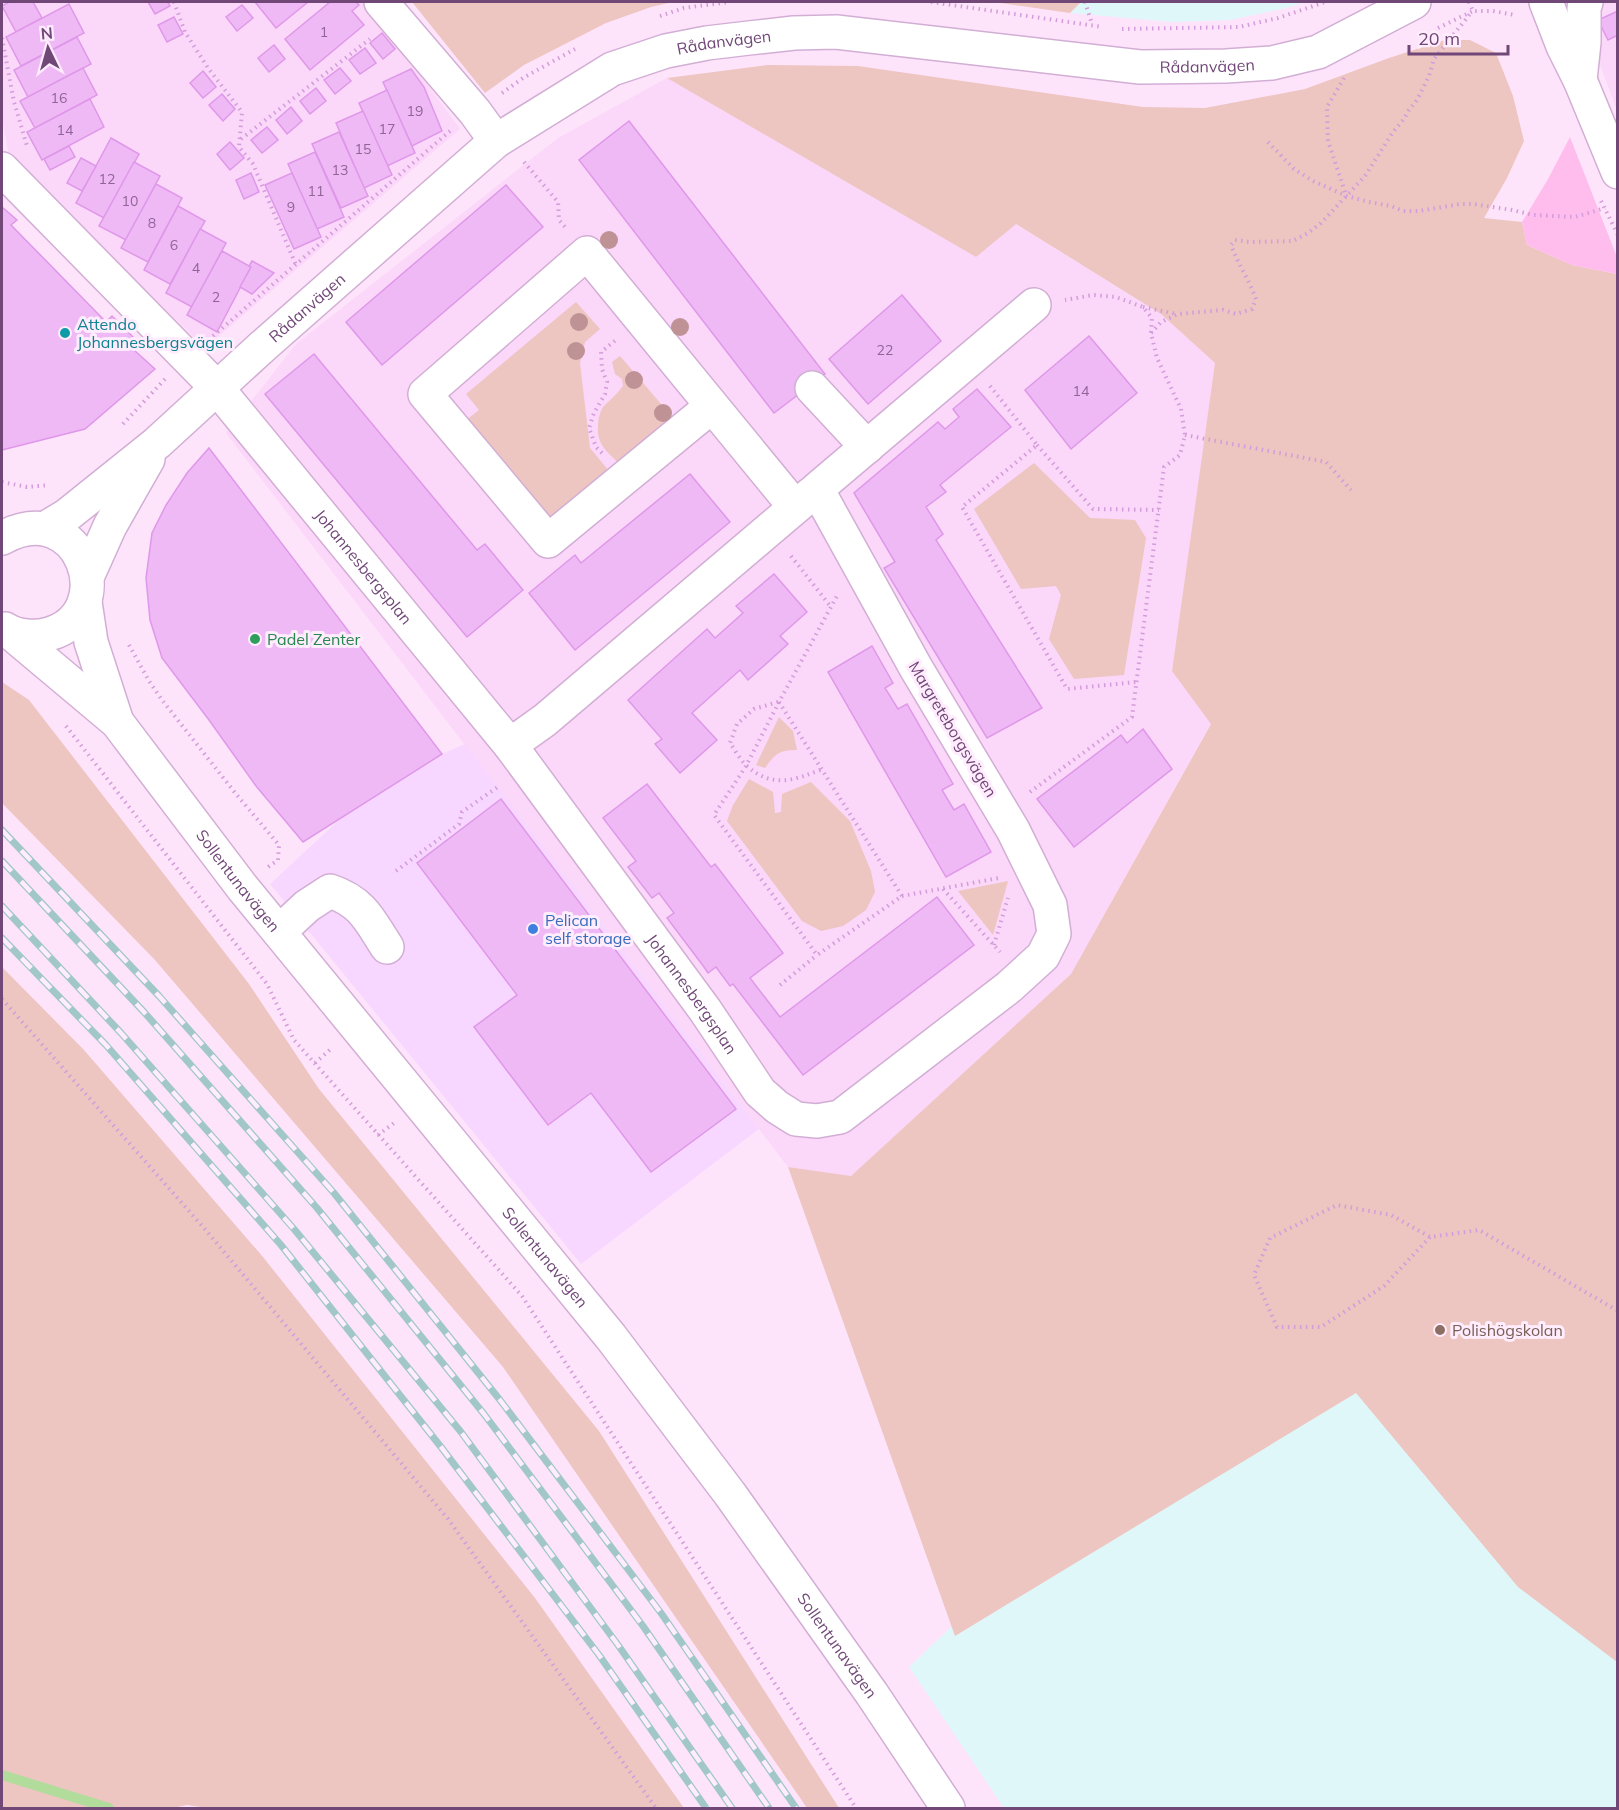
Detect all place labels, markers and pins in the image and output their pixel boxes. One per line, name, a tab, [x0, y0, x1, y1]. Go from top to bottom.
place label: Attendo Johannesbergsvägen	[77, 314, 233, 352]
marker: Attendo Johannesbergsvägen	[58, 326, 72, 340]
place label: Padel Zenter	[267, 629, 361, 649]
marker: Padel Zenter	[248, 632, 262, 646]
place label: Pelican self storage	[545, 910, 631, 948]
marker: Pelican self storage	[526, 922, 540, 936]
place label: Polishögskolan	[1452, 1320, 1563, 1340]
marker: Polishögskolan	[1433, 1323, 1447, 1337]

